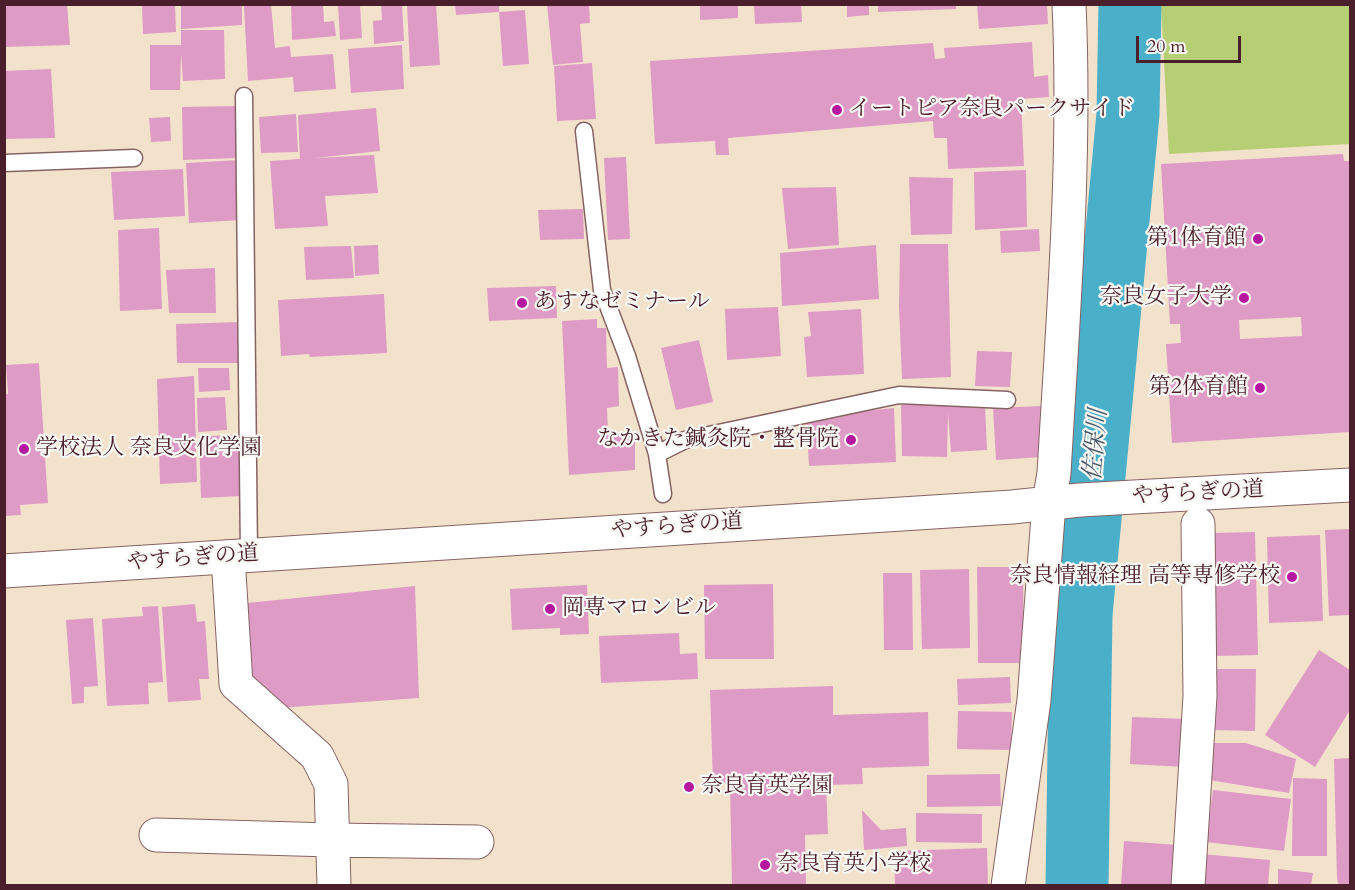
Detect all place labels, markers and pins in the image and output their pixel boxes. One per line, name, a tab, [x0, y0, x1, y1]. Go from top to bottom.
place label: イートピア奈良パークサイド	[849, 97, 1135, 123]
marker: イートピア奈良パークサイド	[830, 103, 844, 117]
place label: 第1体育館	[1147, 226, 1246, 252]
marker: 第1体育館	[1251, 232, 1265, 246]
place label: 奈良女子大学	[1100, 285, 1232, 311]
place label: あすなゼミナール	[534, 290, 710, 316]
marker: 奈良女子大学	[1237, 291, 1251, 305]
marker: あすなゼミナール	[515, 296, 529, 310]
place label: 第2体育館	[1149, 375, 1248, 401]
marker: 第2体育館	[1253, 381, 1267, 395]
place label: なかきた鍼灸院・整骨院	[597, 427, 839, 453]
marker: なかきた鍼灸院・整骨院	[844, 433, 858, 447]
place label: 学校法人 奈良文化学園	[36, 436, 262, 462]
marker: 学校法人 奈良文化学園	[17, 442, 31, 456]
place label: 奈良情報経理 高等専修学校	[1010, 564, 1280, 590]
marker: 奈良情報経理 高等専修学校	[1285, 570, 1299, 584]
place label: 岡専マロンビル	[562, 596, 716, 622]
marker: 岡専マロンビル	[543, 602, 557, 616]
place label: 奈良育英学園	[701, 774, 833, 800]
marker: 奈良育英学園	[682, 780, 696, 794]
place label: 奈良育英小学校	[777, 852, 931, 878]
marker: 奈良育英小学校	[758, 858, 772, 872]

